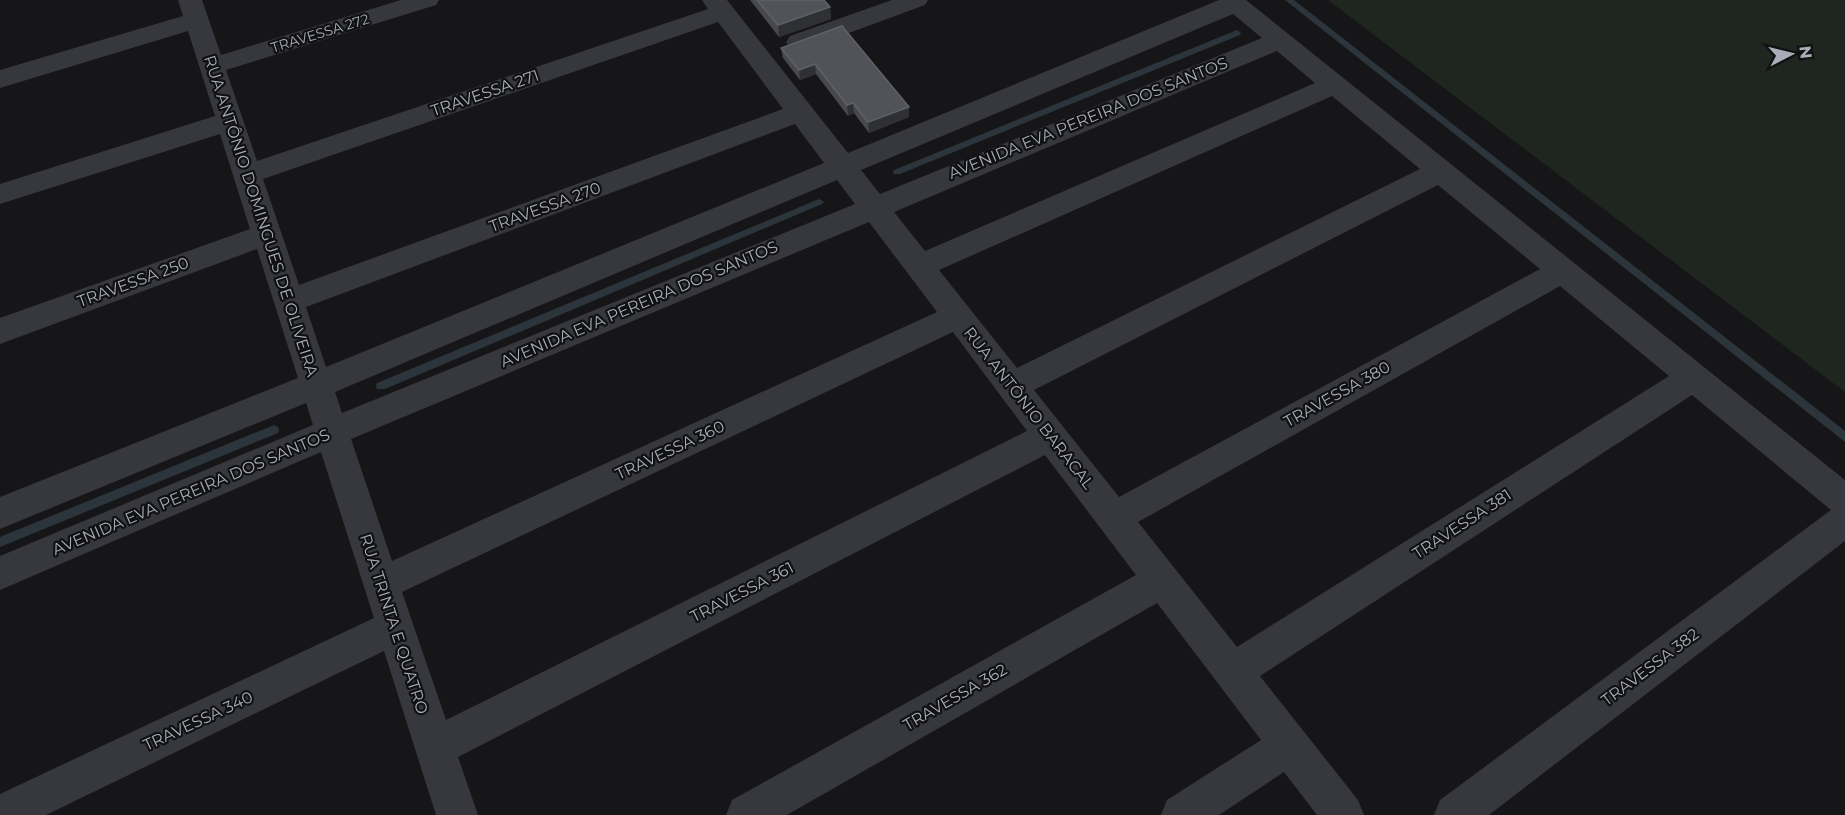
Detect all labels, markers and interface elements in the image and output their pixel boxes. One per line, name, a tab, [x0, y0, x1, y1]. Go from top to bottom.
street label: TRAVESSA 272	[269, 10, 371, 56]
north arrow	[1761, 24, 1821, 84]
text: N	[1795, 45, 1816, 60]
street label: RUA ANTÔNIO DOMINGUES DE OLIVEIRA	[200, 53, 322, 380]
street label: AVENIDA EVA PEREIRA DOS SANTOS	[946, 53, 1231, 183]
street label: TRAVESSA 271	[428, 66, 542, 120]
street label: TRAVESSA 270	[487, 178, 603, 236]
street label: AVENIDA EVA PEREIRA DOS SANTOS	[497, 237, 781, 371]
street label: TRAVESSA 250	[75, 253, 191, 311]
street label: RUA ANTÔNIO BARACAL	[960, 323, 1099, 493]
street label: TRAVESSA 380	[1281, 357, 1393, 431]
street label: TRAVESSA 360	[613, 416, 727, 484]
street label: AVENIDA EVA PEREIRA DOS SANTOS	[49, 425, 333, 559]
street label: TRAVESSA 381	[1409, 485, 1515, 563]
street label: RUA TRINTA E QUATRO	[356, 531, 432, 717]
street label: TRAVESSA 361	[687, 558, 797, 626]
street label: TRAVESSA 382	[1598, 624, 1702, 710]
street label: TRAVESSA 362	[900, 660, 1010, 734]
street label: TRAVESSA 340	[140, 687, 256, 755]

